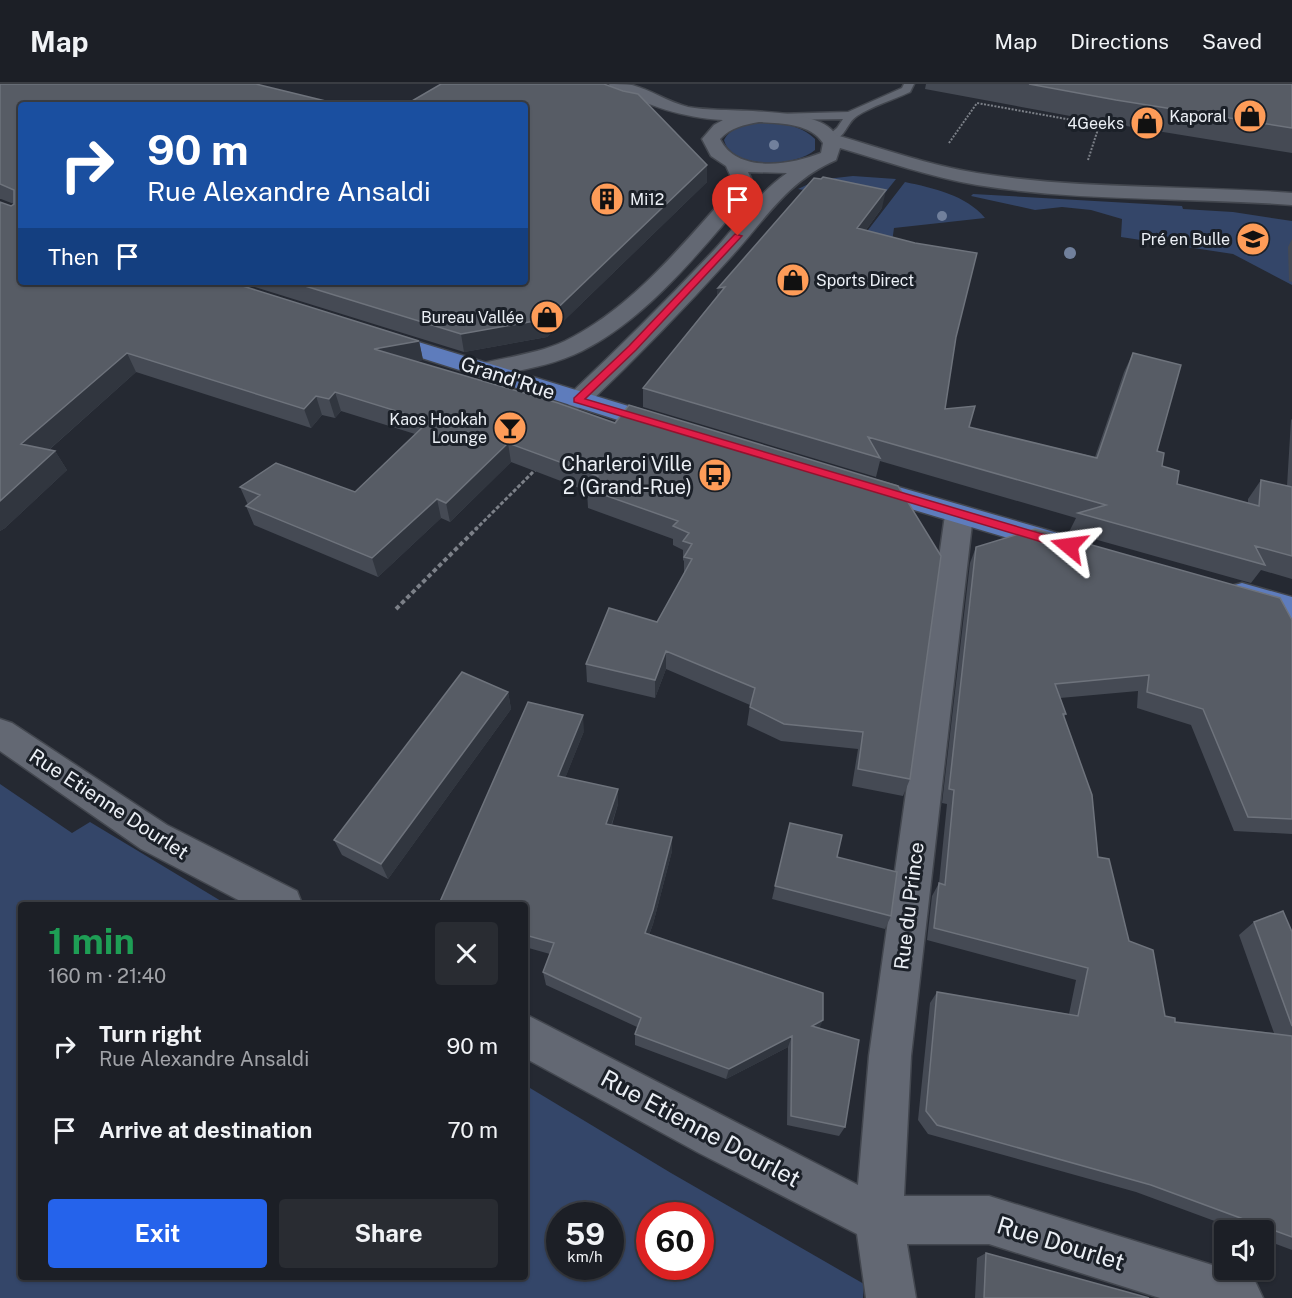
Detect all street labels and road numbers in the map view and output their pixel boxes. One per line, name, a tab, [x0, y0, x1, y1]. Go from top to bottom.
street label: Grand'Rue	[458, 351, 558, 405]
street label: Rue Etienne Dourlet	[25, 744, 193, 864]
street label: Rue du Prince	[889, 841, 929, 971]
street label: Rue Etienne Dourlet	[596, 1064, 806, 1192]
street label: Rue Dourlet	[994, 1210, 1128, 1276]

